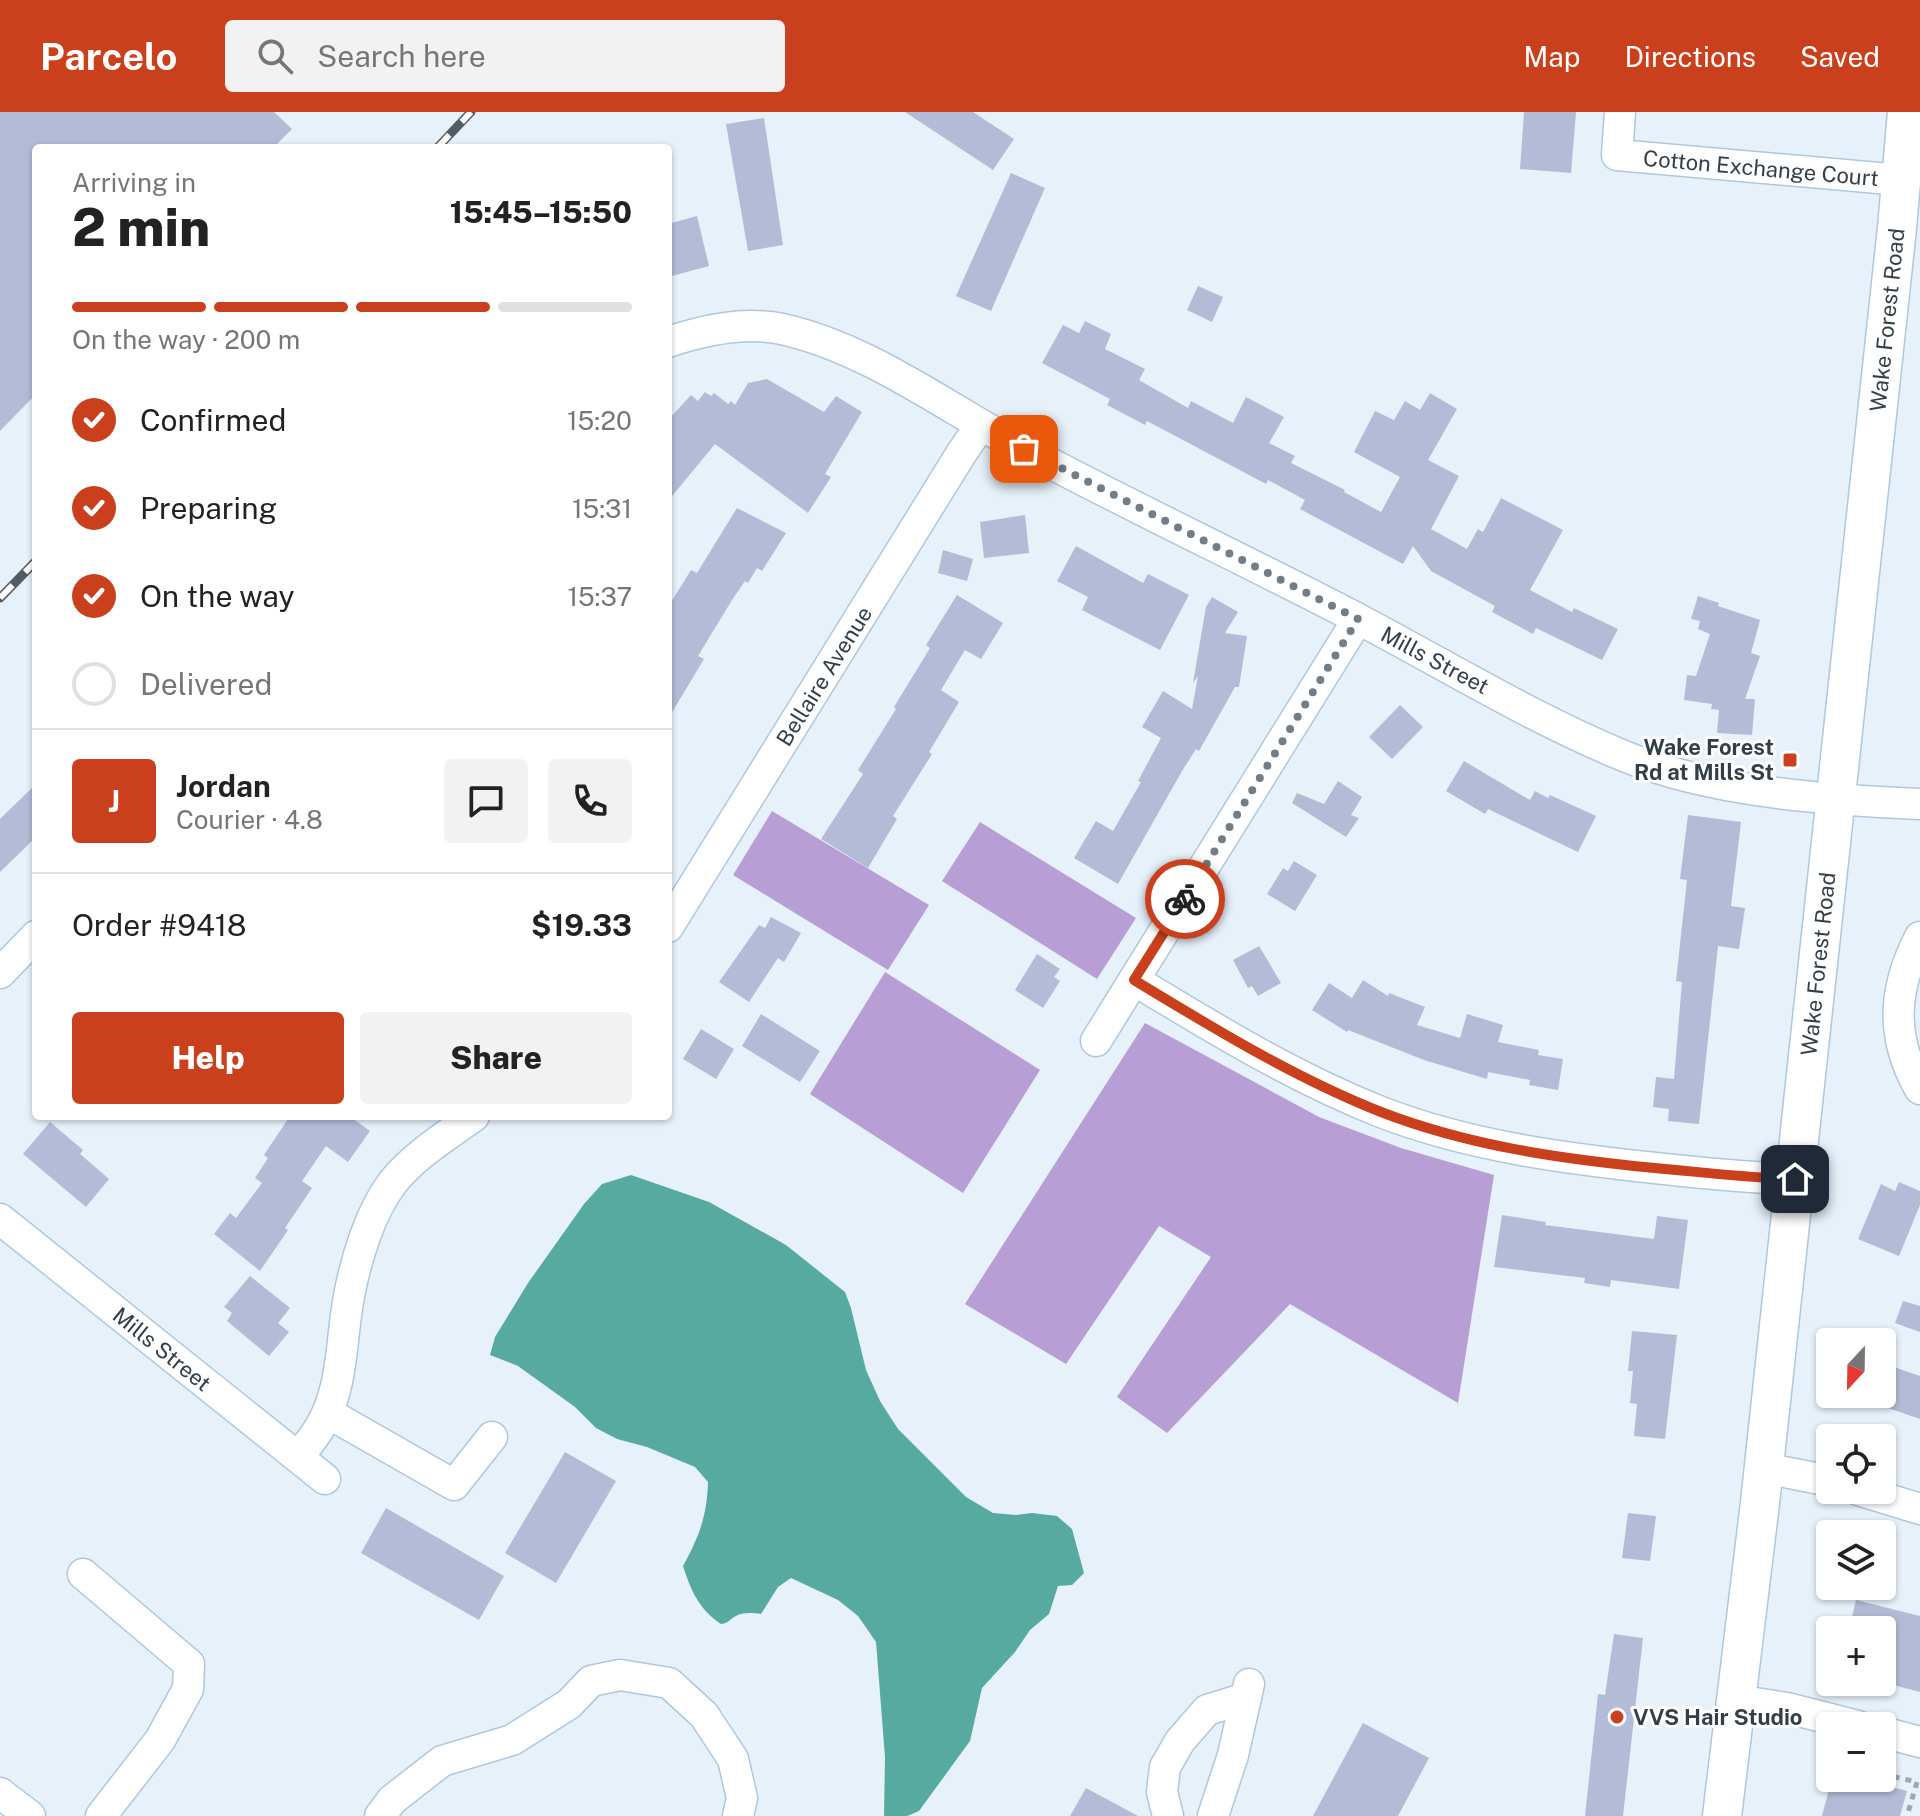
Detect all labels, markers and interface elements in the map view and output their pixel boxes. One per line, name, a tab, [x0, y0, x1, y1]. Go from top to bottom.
search box	[225, 20, 785, 92]
text: Parcelo	[40, 34, 177, 79]
icon: search	[253, 34, 297, 78]
text: Search here	[317, 38, 486, 74]
text: Map	[1524, 40, 1580, 73]
text: Directions	[1624, 40, 1756, 73]
text: Saved	[1800, 40, 1880, 73]
street label: Cotton Exchange Court	[1642, 145, 1880, 191]
text: Arriving in	[72, 167, 196, 198]
text: 15:45–15:50	[450, 194, 632, 230]
text: 2 min	[72, 197, 210, 258]
street label: Wake Forest Road	[1864, 227, 1910, 413]
text: On the way · 200 m	[72, 324, 300, 355]
icon: check	[72, 398, 116, 442]
text: Confirmed	[140, 402, 286, 438]
text: 15:20	[567, 405, 632, 436]
pin	[990, 415, 1058, 483]
icon: bag	[1002, 427, 1046, 471]
icon: check	[72, 486, 116, 530]
text: Preparing	[140, 490, 277, 526]
text: 15:31	[572, 493, 632, 524]
icon: check	[72, 574, 116, 618]
text: On the way	[140, 578, 294, 614]
text: 15:37	[567, 581, 632, 612]
street label: Bellaire Avenue	[771, 601, 877, 751]
street label: Mills Street	[1377, 621, 1493, 699]
text: Delivered	[140, 666, 272, 702]
place label: Wake Forest Rd at Mills St	[1634, 734, 1774, 785]
marker: Wake Forest Rd at Mills St	[1781, 751, 1799, 769]
button: chat	[444, 759, 528, 843]
button: phone	[548, 759, 632, 843]
text: Jordan	[176, 768, 271, 804]
text: J	[108, 783, 120, 819]
text: Courier · 4.8	[176, 804, 323, 835]
courier	[1145, 859, 1225, 939]
street label: Wake Forest Road	[1795, 871, 1841, 1057]
icon: bike	[1163, 877, 1207, 921]
text: Order #9418	[72, 907, 246, 943]
text: $19.33	[531, 907, 632, 943]
button: Help	[72, 1012, 344, 1104]
button: Share	[360, 1012, 632, 1104]
pin	[1761, 1145, 1829, 1213]
icon: home	[1773, 1157, 1817, 1201]
street label: Mills Street	[108, 1302, 216, 1396]
north arrow	[1816, 1328, 1896, 1408]
map controls	[1816, 1328, 1896, 1792]
button: locate	[1816, 1424, 1896, 1504]
button: layers	[1816, 1520, 1896, 1600]
button: +	[1816, 1616, 1896, 1696]
place label: VVS Hair Studio	[1633, 1704, 1802, 1730]
marker: VVS Hair Studio	[1608, 1708, 1626, 1726]
button: −	[1816, 1712, 1896, 1792]

